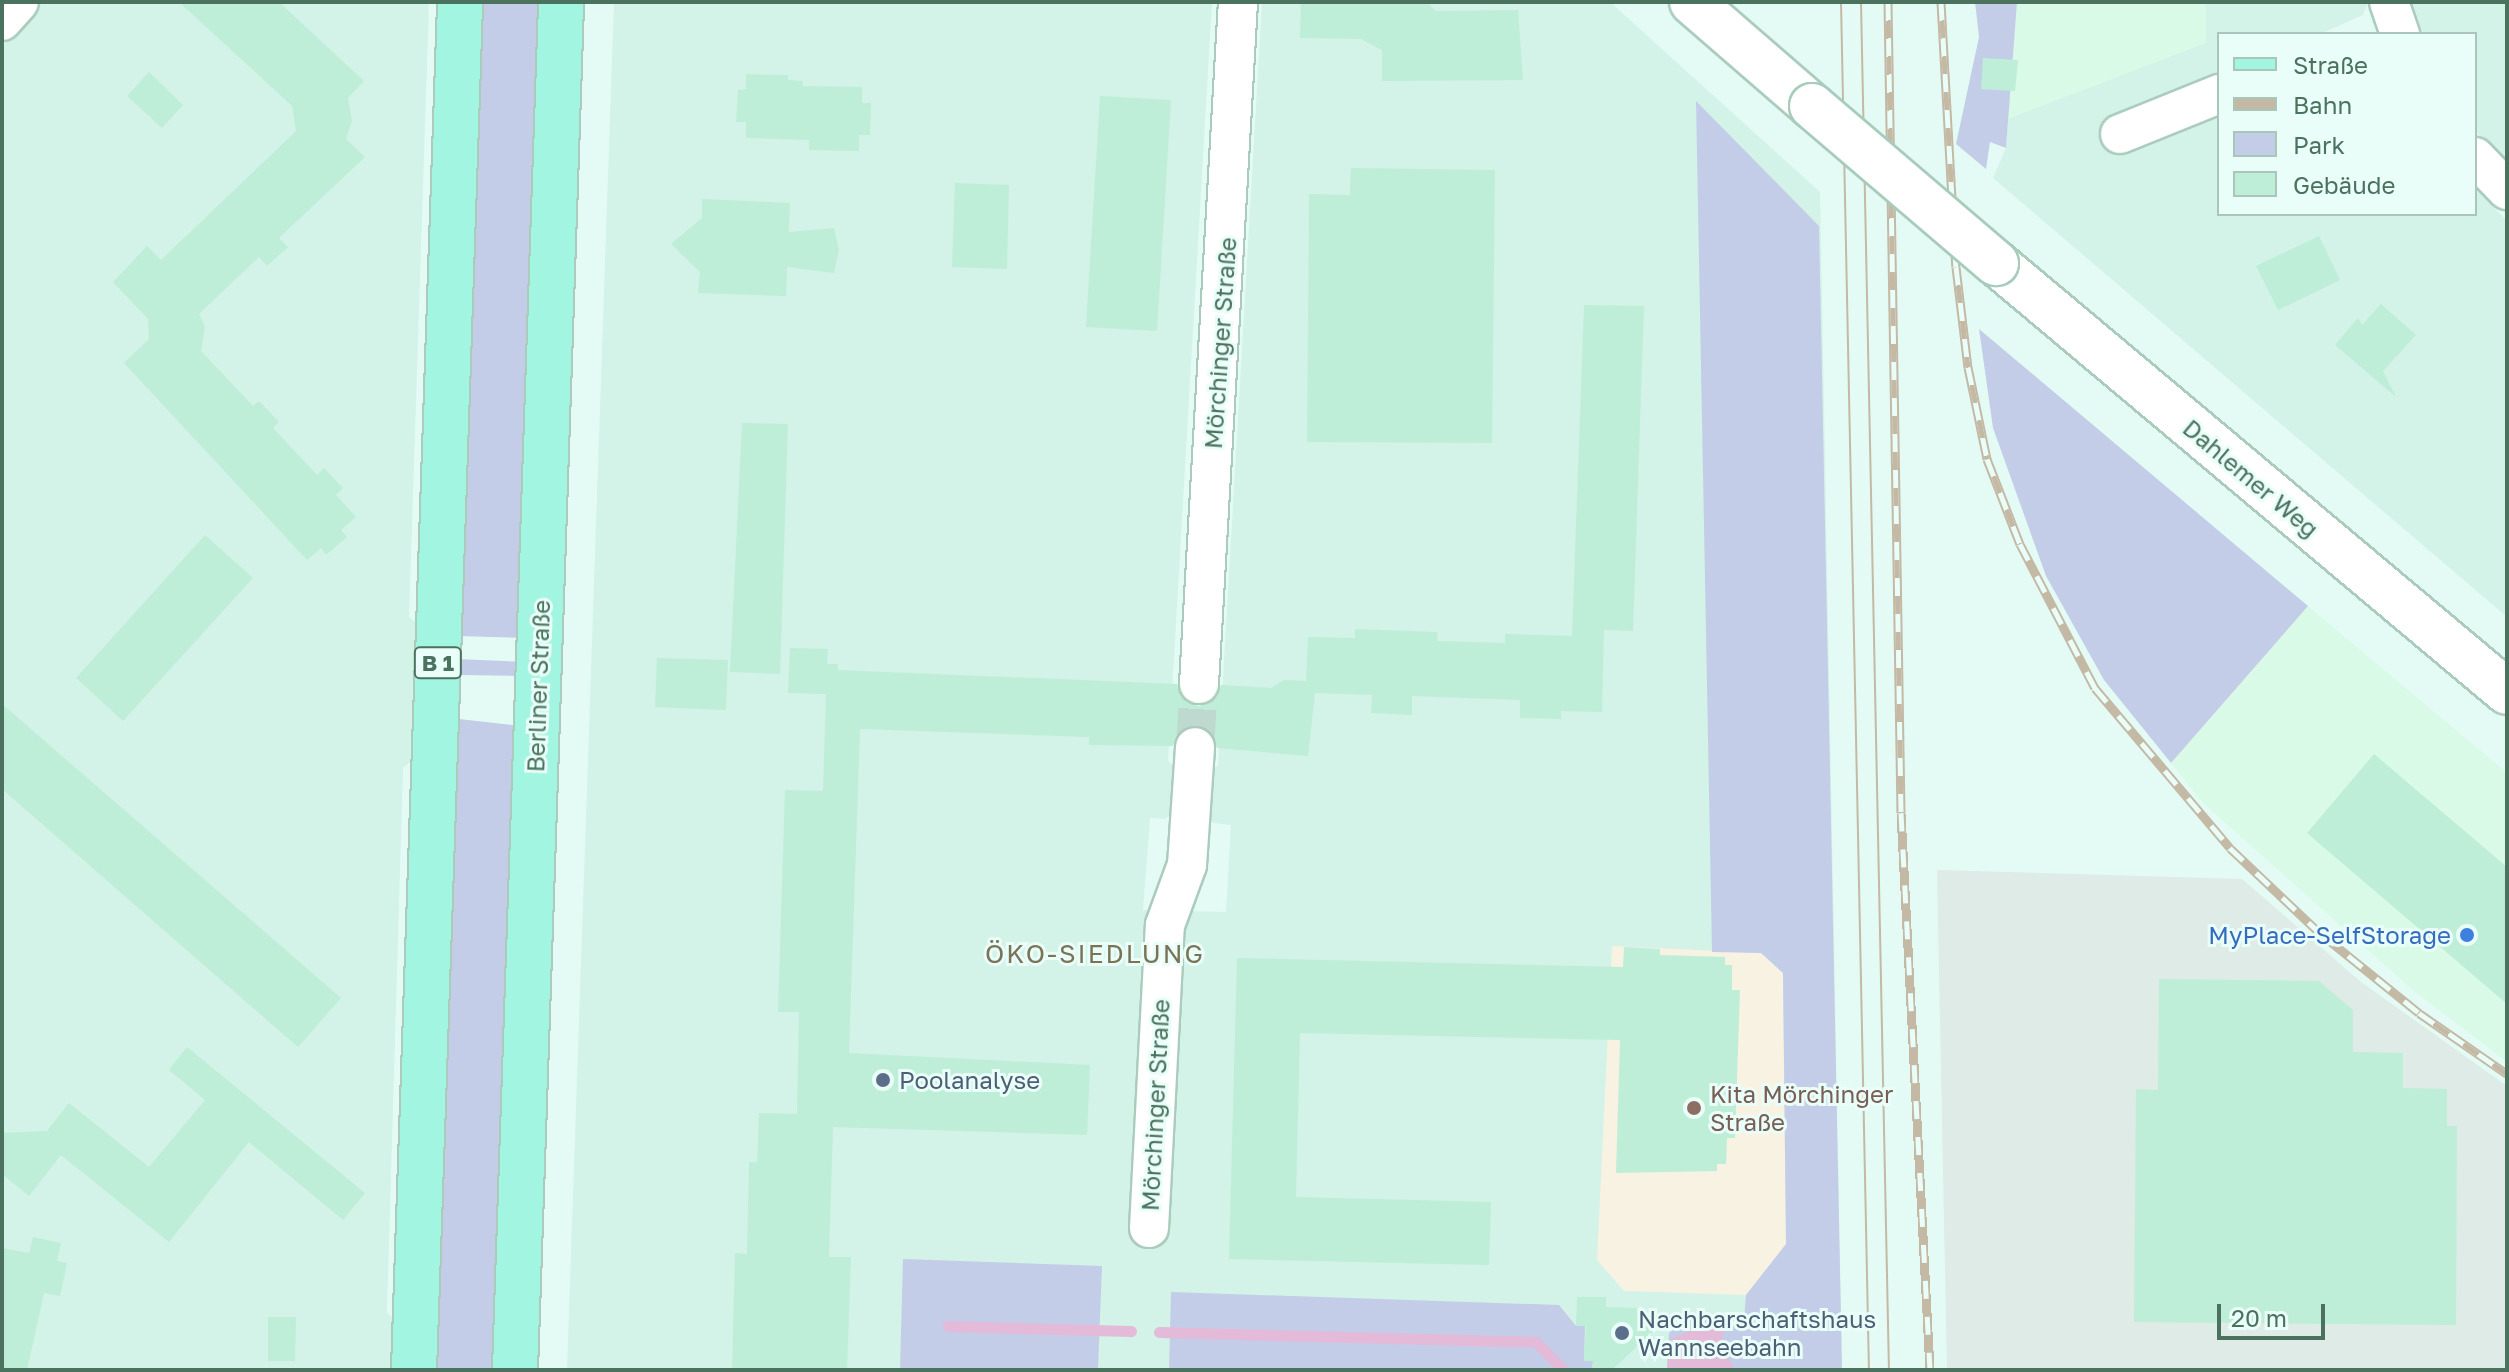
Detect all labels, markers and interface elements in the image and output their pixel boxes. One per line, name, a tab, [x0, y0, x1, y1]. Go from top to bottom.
legend	[2217, 32, 2477, 216]
text: Straße	[2293, 50, 2368, 79]
text: Bahn	[2293, 90, 2352, 119]
text: Park	[2293, 130, 2345, 159]
text: Gebäude	[2293, 170, 2395, 199]
street label: Mörchinger Straße	[1198, 236, 1242, 450]
street label: Dahlemer Weg	[2177, 413, 2325, 543]
street label: Berliner Straße	[521, 599, 555, 773]
road number: B 1	[412, 645, 464, 681]
place label: MyPlace-SelfStorage	[2208, 921, 2451, 949]
marker: MyPlace-SelfStorage	[2458, 926, 2476, 944]
district label: ÖKO-SIEDLUNG	[985, 938, 1205, 970]
street label: Mörchinger Straße	[1135, 998, 1175, 1212]
place label: Poolanalyse	[899, 1066, 1040, 1094]
marker: Poolanalyse	[874, 1071, 892, 1089]
place label: Kita Mörchinger Straße	[1710, 1080, 1893, 1136]
marker: Kita Mörchinger Straße	[1685, 1099, 1703, 1117]
scale bar	[2221, 1288, 2329, 1338]
text: 20 m	[2231, 1303, 2287, 1332]
place label: Nachbarschaftshaus Wannseebahn	[1638, 1305, 1876, 1361]
marker: Nachbarschaftshaus Wannseebahn	[1613, 1324, 1631, 1342]

